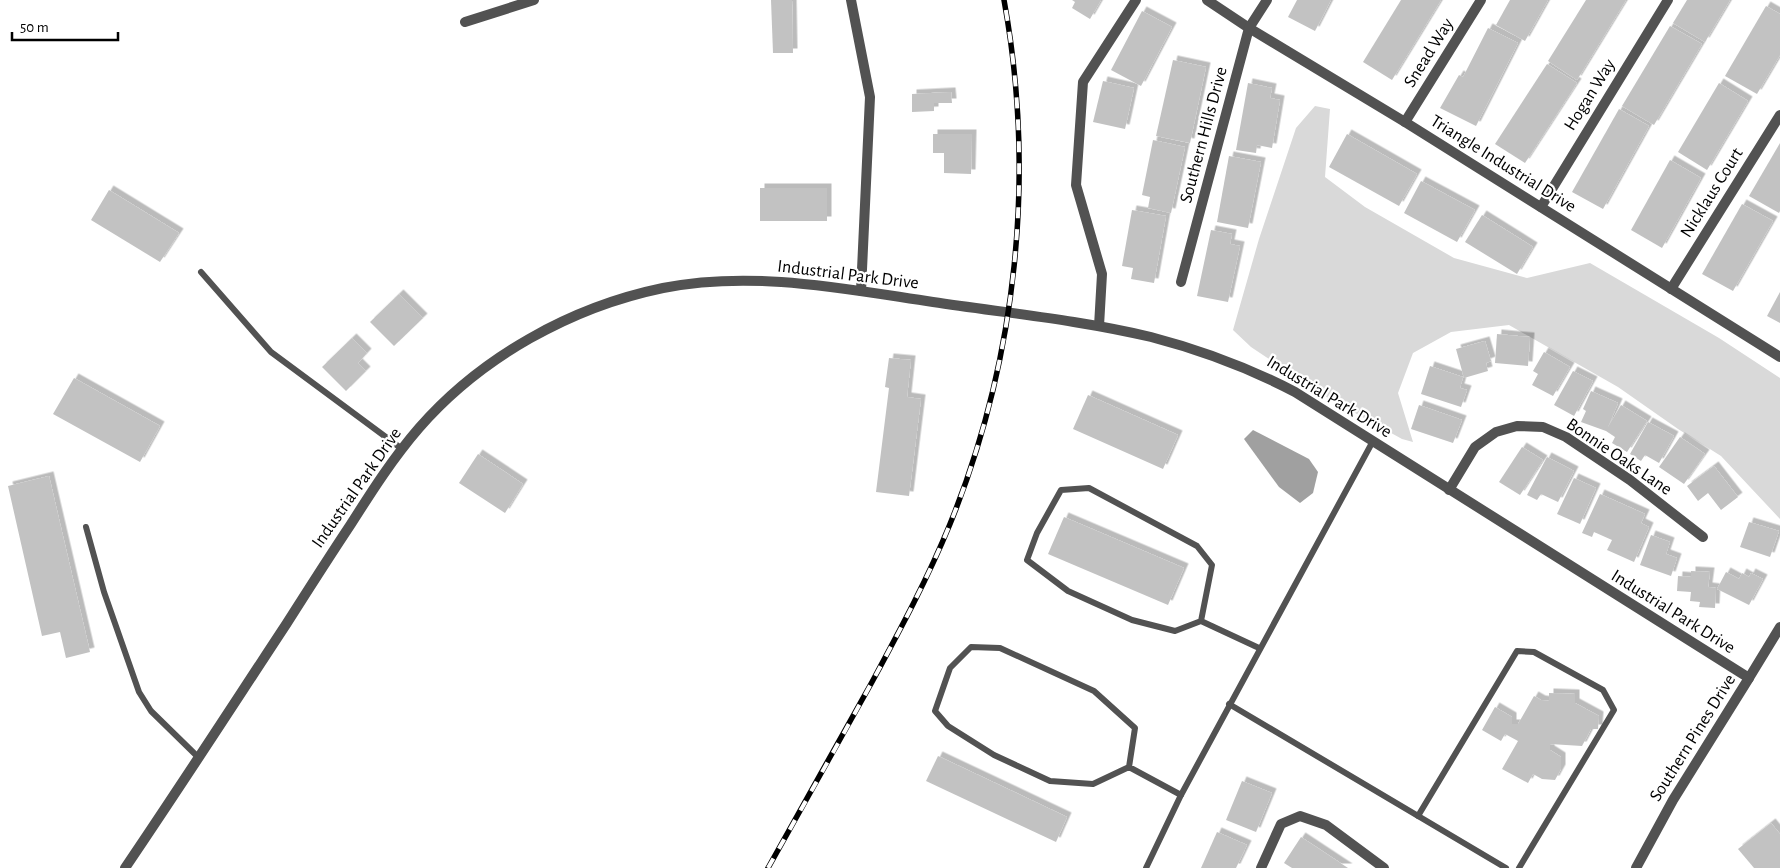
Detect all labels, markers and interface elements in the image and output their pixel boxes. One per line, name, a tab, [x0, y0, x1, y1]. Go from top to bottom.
scale bar	[12, 10, 119, 42]
street label: Snead Way	[1401, 15, 1457, 91]
text: 50 m	[20, 20, 49, 35]
street label: Hogan Way	[1561, 56, 1619, 134]
street label: Southern Hills Drive	[1177, 65, 1231, 205]
street label: Triangle Industrial Drive	[1427, 112, 1579, 216]
street label: Nicklaus Court	[1677, 145, 1747, 241]
street label: Industrial Park Drive	[776, 257, 920, 293]
street label: Industrial Park Drive	[1263, 353, 1395, 441]
street label: Bonnie Oaks Lane	[1563, 415, 1675, 499]
street label: Industrial Park Drive	[309, 425, 405, 551]
street label: Industrial Park Drive	[1608, 567, 1738, 657]
street label: Southern Pines Drive	[1647, 671, 1739, 805]

